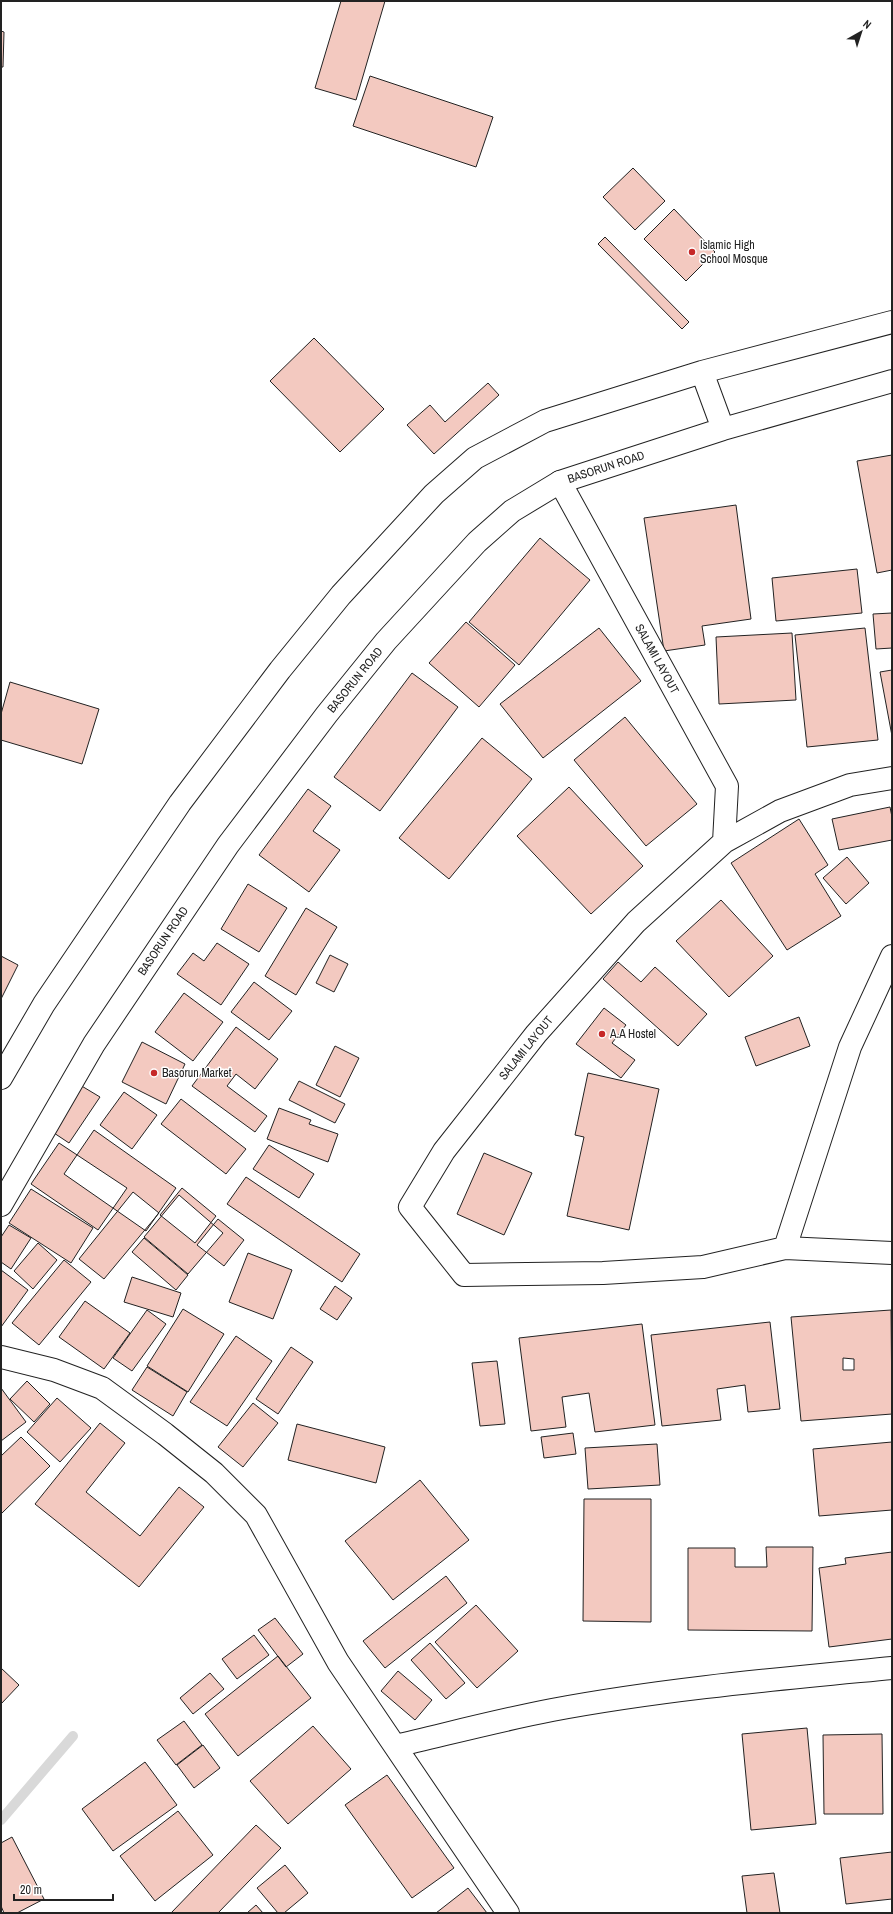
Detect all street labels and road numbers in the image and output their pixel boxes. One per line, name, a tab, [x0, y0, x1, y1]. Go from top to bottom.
street label: BASORUN ROAD	[566, 447, 646, 487]
street label: SALAMI LAYOUT	[631, 621, 683, 697]
street label: BASORUN ROAD	[324, 644, 386, 716]
street label: BASORUN ROAD	[134, 903, 192, 979]
street label: SALAMI LAYOUT	[495, 1013, 557, 1083]

